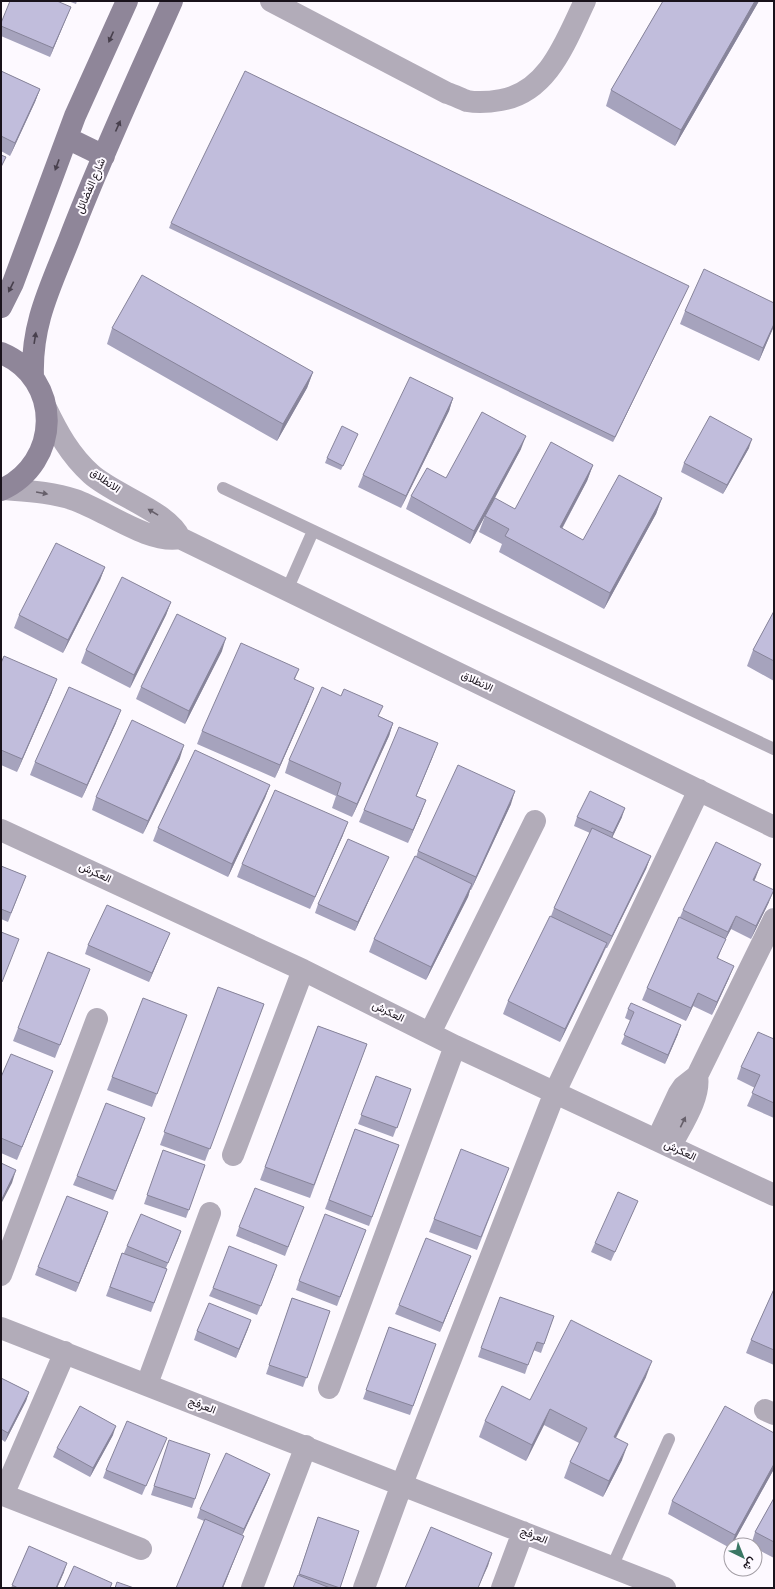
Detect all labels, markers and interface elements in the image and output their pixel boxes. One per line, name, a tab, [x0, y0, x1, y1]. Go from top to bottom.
one-way arrow	[108, 31, 114, 42]
one-way arrow	[115, 119, 121, 131]
street label: شارع الفضائل	[73, 156, 109, 216]
one-way arrow	[54, 160, 60, 172]
one-way arrow	[8, 281, 14, 293]
one-way arrow	[32, 332, 38, 344]
street label: الانطلاق	[87, 466, 123, 496]
one-way arrow	[36, 490, 48, 496]
one-way arrow	[148, 508, 158, 516]
street label: الانطلاق	[459, 668, 495, 696]
street label: العكرش	[77, 859, 113, 887]
street label: العكرش	[370, 998, 406, 1026]
one-way arrow	[680, 1116, 686, 1127]
street label: العكرش	[662, 1137, 698, 1165]
street label: العرفج	[186, 1394, 218, 1418]
street label: العرفج	[518, 1524, 550, 1548]
north arrow	[723, 1537, 763, 1577]
text: ش	[740, 1554, 759, 1573]

